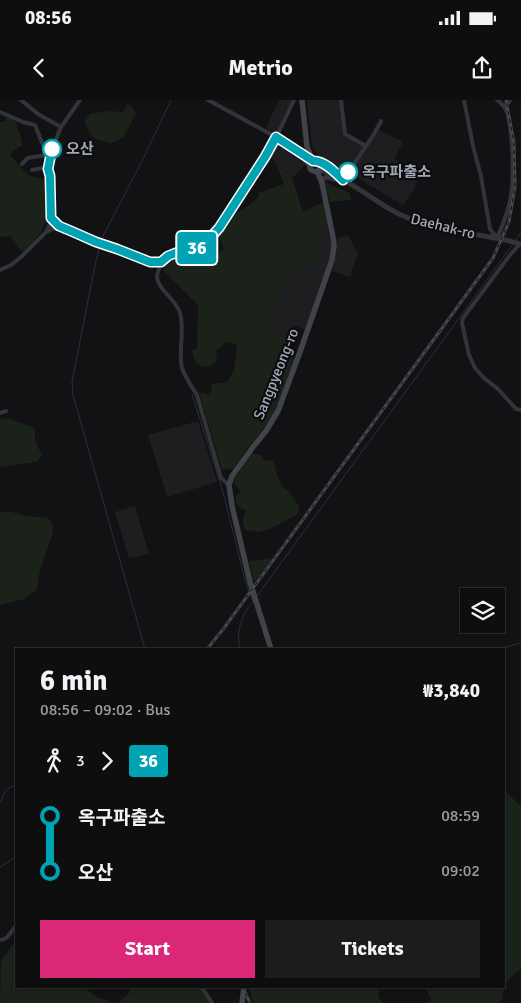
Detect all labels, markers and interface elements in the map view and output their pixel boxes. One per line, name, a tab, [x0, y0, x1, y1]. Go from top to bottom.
text: 08:56	[25, 6, 72, 30]
icon: back	[25, 54, 53, 82]
text: Metrio	[228, 54, 293, 81]
icon: share	[468, 54, 496, 82]
marker: 오산	[42, 139, 62, 159]
place label: 오산	[66, 140, 94, 158]
marker: 옥구파출소	[338, 162, 358, 182]
place label: 옥구파출소	[362, 163, 431, 181]
street label: Daehak-ro	[409, 209, 477, 243]
line badge: 36	[174, 232, 220, 264]
text: 36	[187, 237, 207, 259]
street label: Sangpyeong-ro	[250, 326, 302, 422]
map controls	[460, 588, 505, 633]
button: layers	[460, 588, 505, 633]
text: 6 min	[40, 664, 108, 698]
text: ₩3,840	[423, 679, 480, 703]
text: 08:56 – 09:02 · Bus	[40, 700, 171, 720]
icon: walk	[40, 747, 68, 775]
icon: forward	[93, 747, 121, 775]
text: 36	[139, 750, 158, 772]
text: 3	[76, 751, 85, 771]
text: 옥구파출소	[78, 806, 165, 830]
text: 08:59	[441, 806, 480, 826]
text: 오산	[78, 861, 113, 885]
text: 09:02	[441, 861, 480, 881]
button: Start	[40, 920, 255, 978]
button: Tickets	[265, 920, 480, 978]

